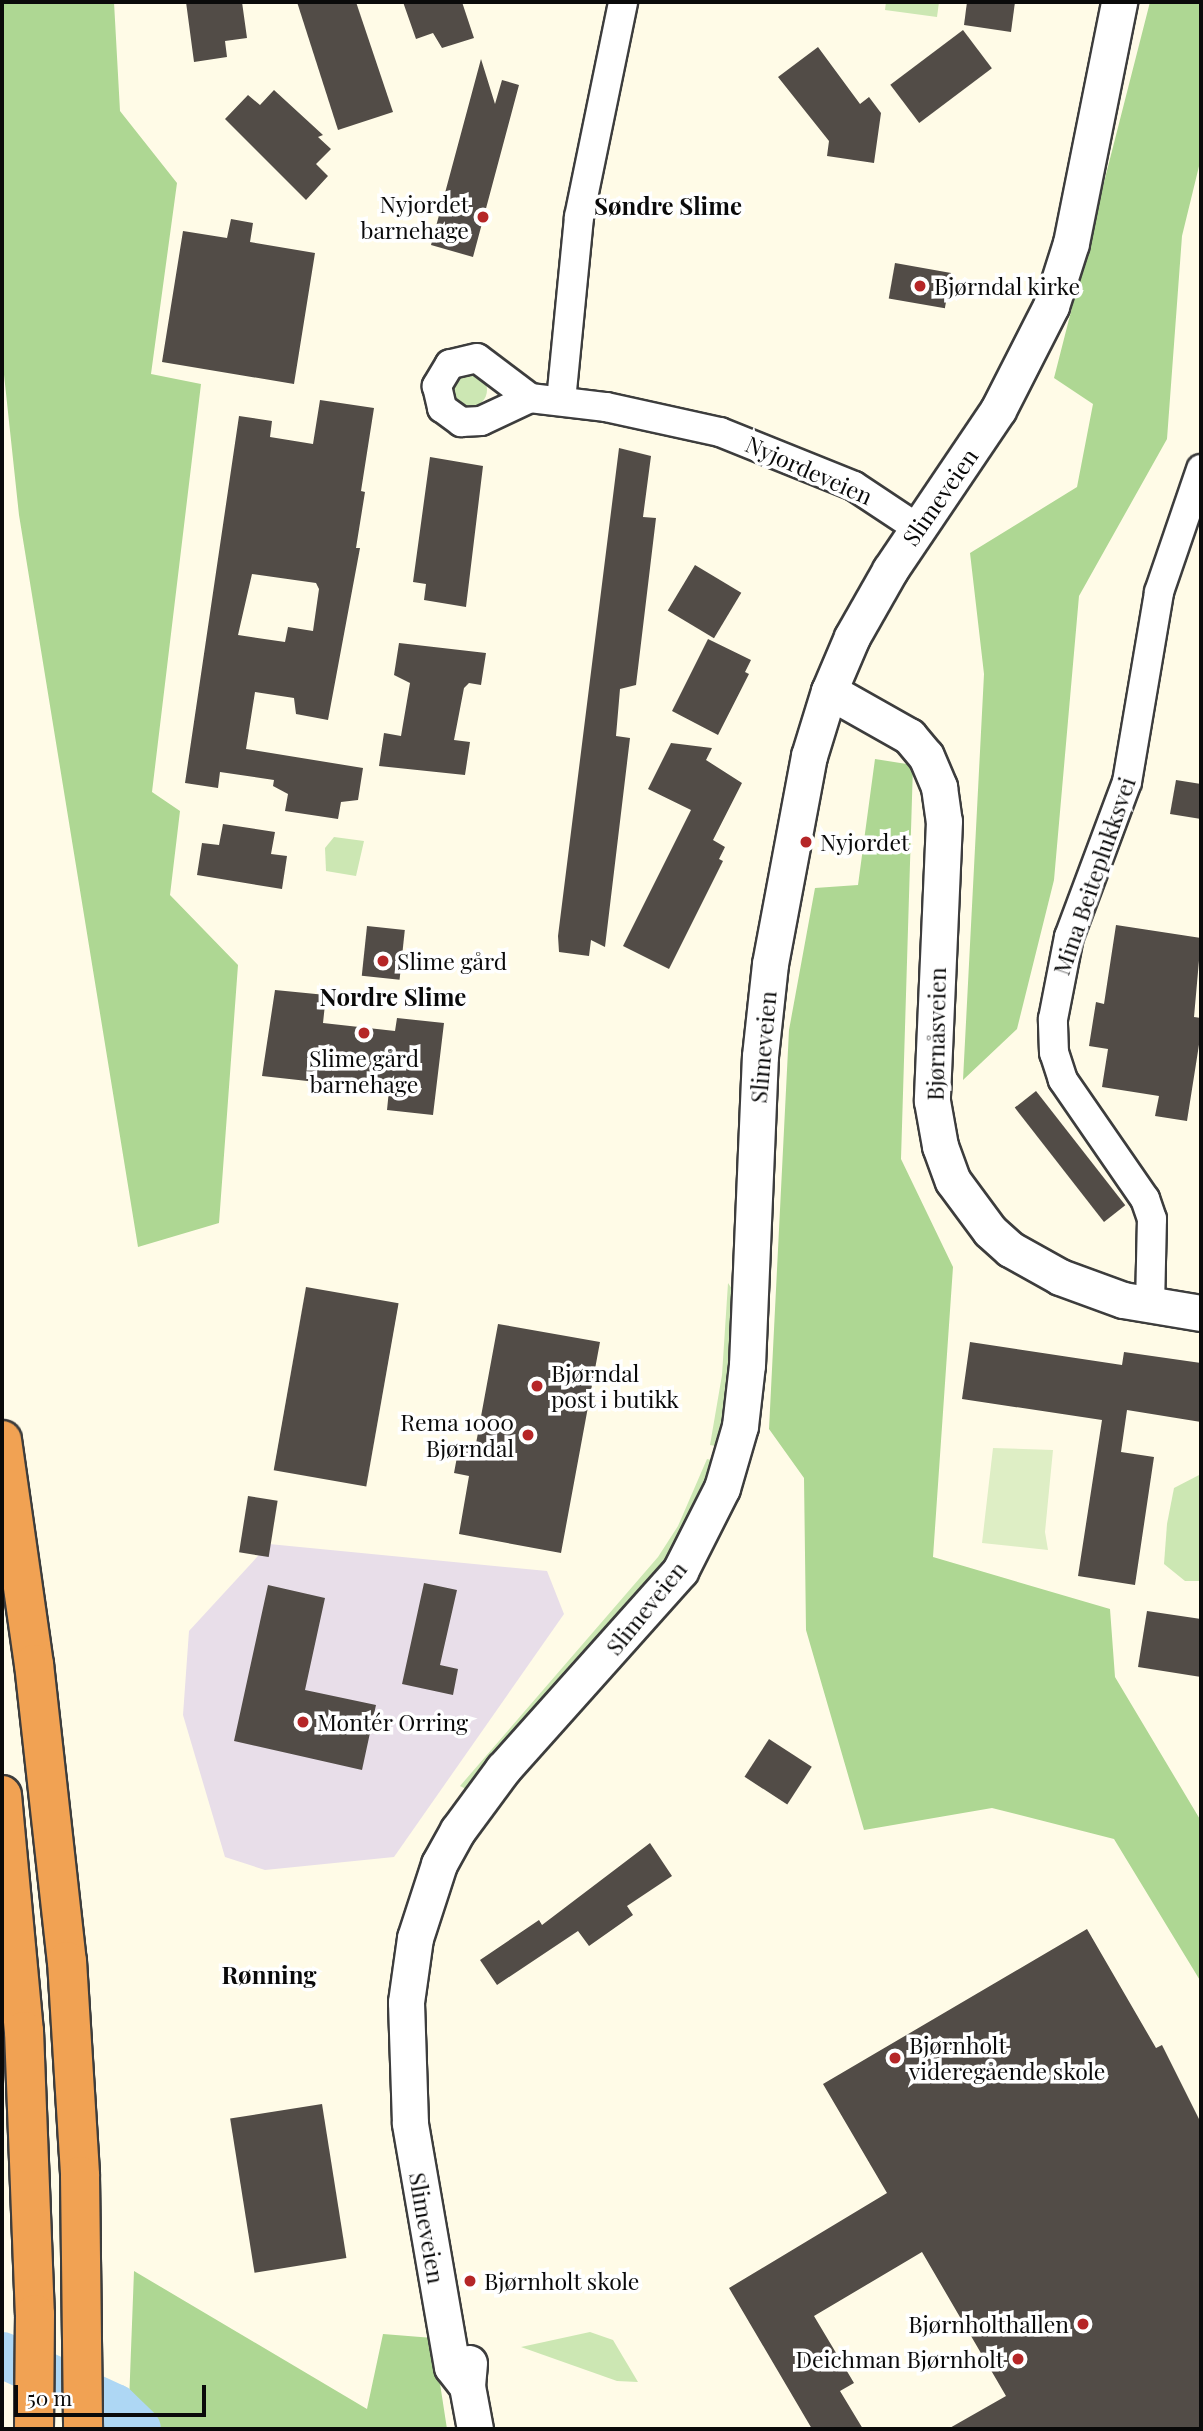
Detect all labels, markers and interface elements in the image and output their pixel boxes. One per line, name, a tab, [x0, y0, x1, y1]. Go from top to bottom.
place label: Nyjordet barnehage	[360, 190, 469, 244]
district label: Søndre Slime	[594, 192, 742, 220]
marker: Nyjordet barnehage	[475, 209, 491, 225]
place label: Bjørndal kirke	[934, 272, 1081, 300]
marker: Bjørndal kirke	[912, 278, 928, 294]
street label: Nyjordeveien	[741, 430, 877, 510]
street label: Slimeveien	[896, 443, 984, 551]
street label: Mina Beiteplukksvei	[1047, 773, 1141, 979]
place label: Nyjordet	[820, 828, 909, 856]
marker: Nyjordet	[798, 834, 814, 850]
place label: Slime gård	[397, 947, 507, 975]
marker: Slime gård	[375, 953, 391, 969]
street label: Bjørnåsveien	[921, 967, 951, 1101]
district label: Nordre Slime	[320, 983, 466, 1011]
street label: Slimeveien	[744, 990, 782, 1104]
marker: Slime gård barnehage	[356, 1025, 372, 1041]
place label: Slime gård barnehage	[309, 1044, 419, 1098]
place label: Bjørndal post i butikk	[551, 1359, 679, 1413]
marker: Bjørndal post i butikk	[529, 1378, 545, 1394]
place label: Rema 1000 Bjørndal	[400, 1408, 514, 1462]
marker: Rema 1000 Bjørndal	[520, 1427, 536, 1443]
street label: Slimeveien	[600, 1556, 692, 1660]
place label: Montér Orring	[317, 1708, 469, 1736]
marker: Montér Orring	[295, 1714, 311, 1730]
district label: Rønning	[221, 1961, 317, 1989]
place label: Bjørnholt videregående skole	[909, 2031, 1106, 2085]
marker: Bjørnholt videregående skole	[887, 2050, 903, 2066]
street label: Slimeveien	[404, 2170, 450, 2286]
place label: Bjørnholt skole	[484, 2267, 640, 2295]
marker: Bjørnholt skole	[462, 2273, 478, 2289]
place label: Bjørnholthallen	[908, 2310, 1069, 2338]
marker: Bjørnholthallen	[1075, 2316, 1091, 2332]
place label: Deichman Bjørnholt	[795, 2345, 1004, 2373]
marker: Deichman Bjørnholt	[1010, 2351, 1026, 2367]
scale bar	[18, 2372, 210, 2416]
text: 50 m	[27, 2383, 72, 2411]

